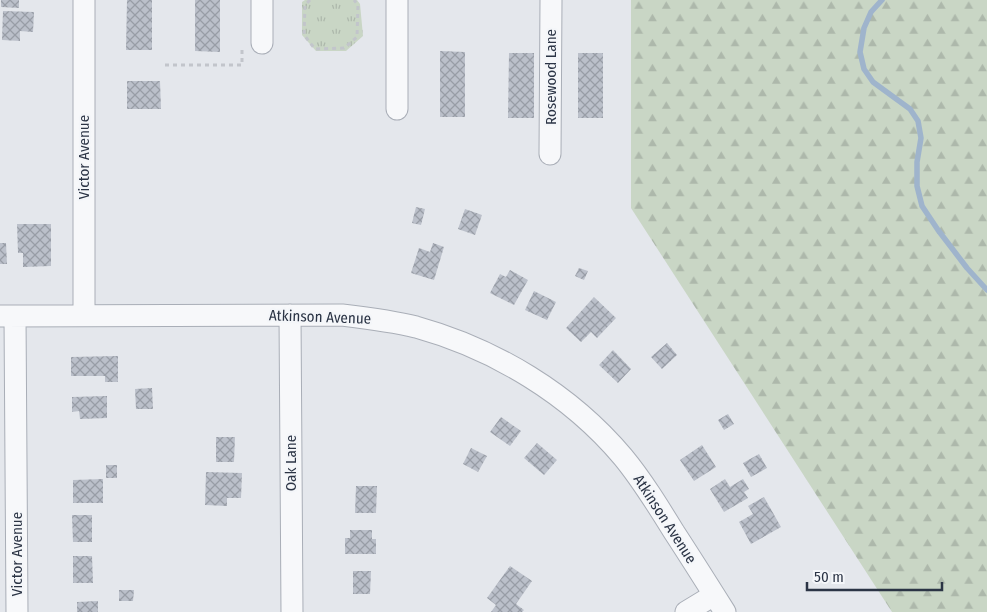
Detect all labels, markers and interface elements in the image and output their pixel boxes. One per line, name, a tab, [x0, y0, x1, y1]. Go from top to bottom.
street label: Rosewood Lane	[542, 29, 560, 125]
street label: Victor Avenue	[75, 115, 93, 199]
street label: Atkinson Avenue	[269, 306, 371, 328]
street label: Oak Lane	[282, 435, 300, 491]
street label: Atkinson Avenue	[630, 471, 700, 567]
street label: Victor Avenue	[8, 512, 26, 596]
scale bar	[807, 560, 942, 592]
text: 50 m	[814, 568, 844, 586]

